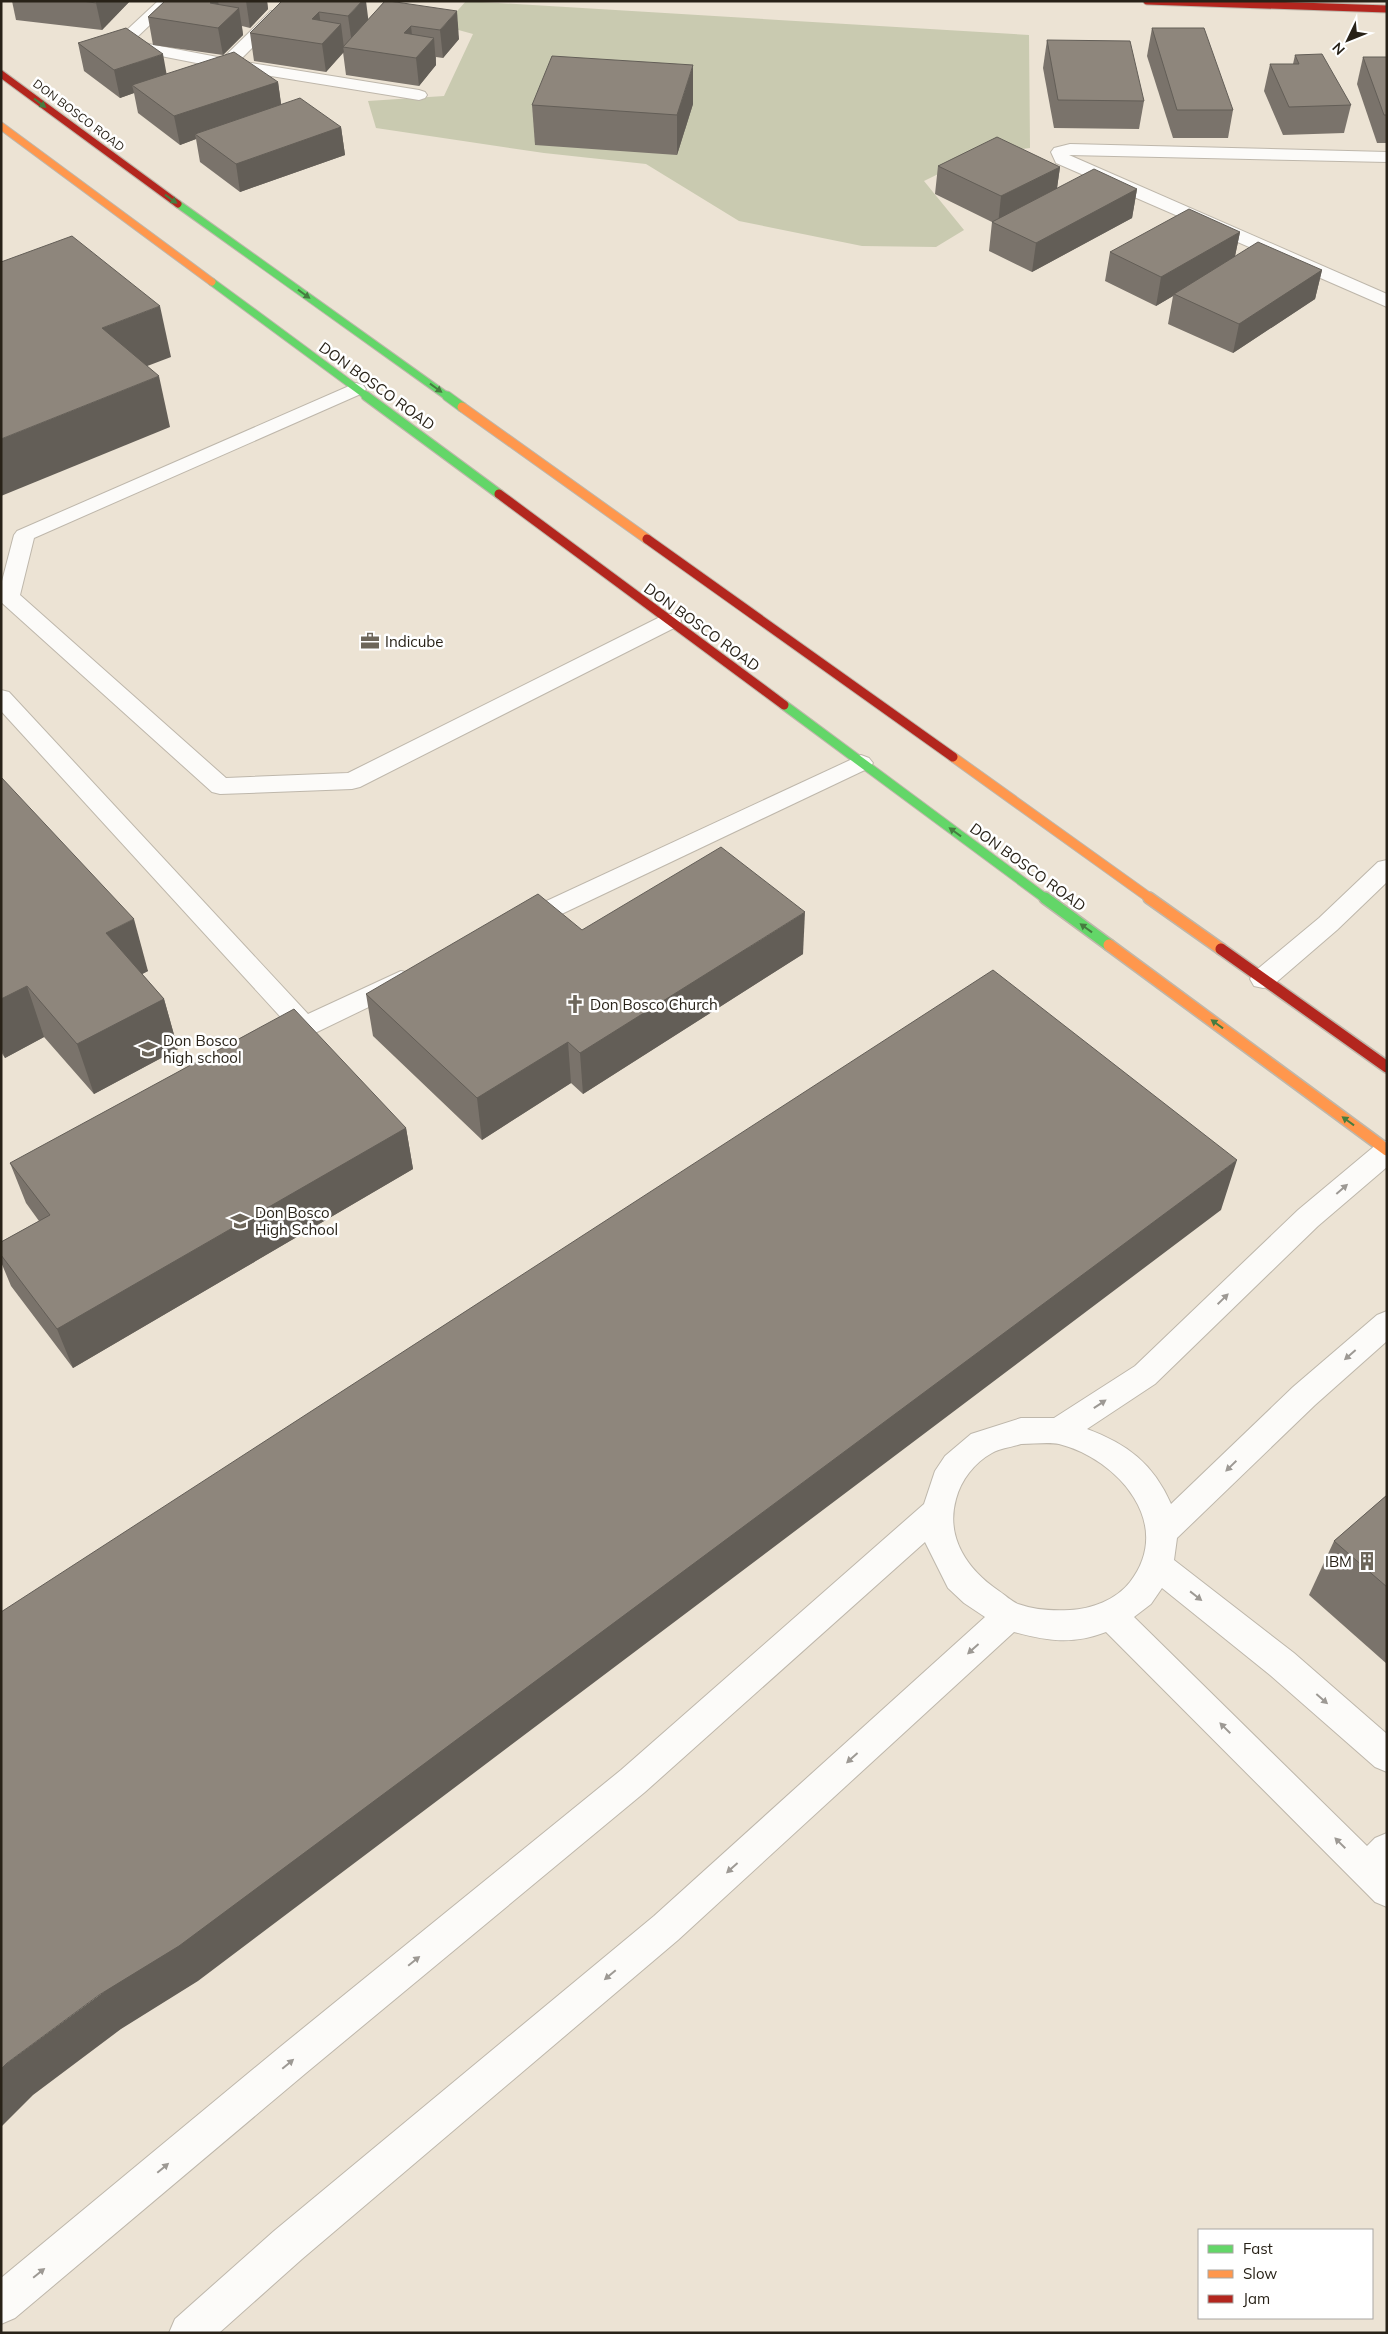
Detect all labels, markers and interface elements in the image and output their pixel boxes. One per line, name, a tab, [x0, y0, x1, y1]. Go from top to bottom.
north arrow	[1323, 15, 1373, 65]
text: N	[1328, 39, 1349, 59]
street label: DON BOSCO ROAD	[30, 76, 128, 154]
one-way arrow	[33, 98, 46, 109]
one-way arrow	[164, 194, 178, 204]
one-way arrow	[297, 288, 310, 299]
street label: DON BOSCO ROAD	[315, 338, 439, 434]
one-way arrow	[429, 383, 443, 393]
street label: DON BOSCO ROAD	[640, 579, 764, 675]
office icon: Indicube	[359, 630, 381, 652]
place label: Indicube	[385, 632, 444, 651]
street label: DON BOSCO ROAD	[966, 819, 1090, 915]
one-way arrow	[949, 826, 962, 837]
one-way arrow	[1079, 923, 1093, 933]
church icon: Don Bosco Church	[564, 993, 586, 1015]
place label: Don Bosco Church	[590, 995, 718, 1014]
one-way arrow	[1211, 1019, 1224, 1030]
place label: Don Bosco high school	[163, 1031, 241, 1067]
school or university icon: Don Bosco high school	[137, 1038, 159, 1060]
one-way arrow	[1341, 1116, 1354, 1126]
one-way arrow	[1335, 1183, 1348, 1194]
place label: Don Bosco High School	[255, 1203, 338, 1239]
school or university icon: Don Bosco High School	[229, 1210, 251, 1232]
one-way arrow	[1217, 1293, 1229, 1305]
one-way arrow	[1344, 1350, 1357, 1361]
one-way arrow	[1093, 1399, 1106, 1409]
one-way arrow	[1225, 1460, 1237, 1472]
building icon: IBM	[1356, 1550, 1378, 1572]
place label: IBM	[1325, 1552, 1352, 1571]
one-way arrow	[1189, 1590, 1202, 1601]
one-way arrow	[967, 1643, 979, 1655]
one-way arrow	[1315, 1693, 1328, 1704]
one-way arrow	[1219, 1723, 1231, 1735]
one-way arrow	[847, 1752, 859, 1764]
one-way arrow	[1334, 1837, 1346, 1849]
one-way arrow	[726, 1862, 739, 1873]
one-way arrow	[407, 1955, 420, 1966]
one-way arrow	[604, 1969, 617, 1980]
one-way arrow	[282, 2059, 294, 2070]
one-way arrow	[157, 2163, 170, 2174]
legend	[1198, 2229, 1373, 2319]
text: Fast	[1243, 2239, 1273, 2258]
text: Slow	[1243, 2264, 1277, 2283]
one-way arrow	[33, 2268, 46, 2279]
text: Jam	[1243, 2289, 1270, 2308]

